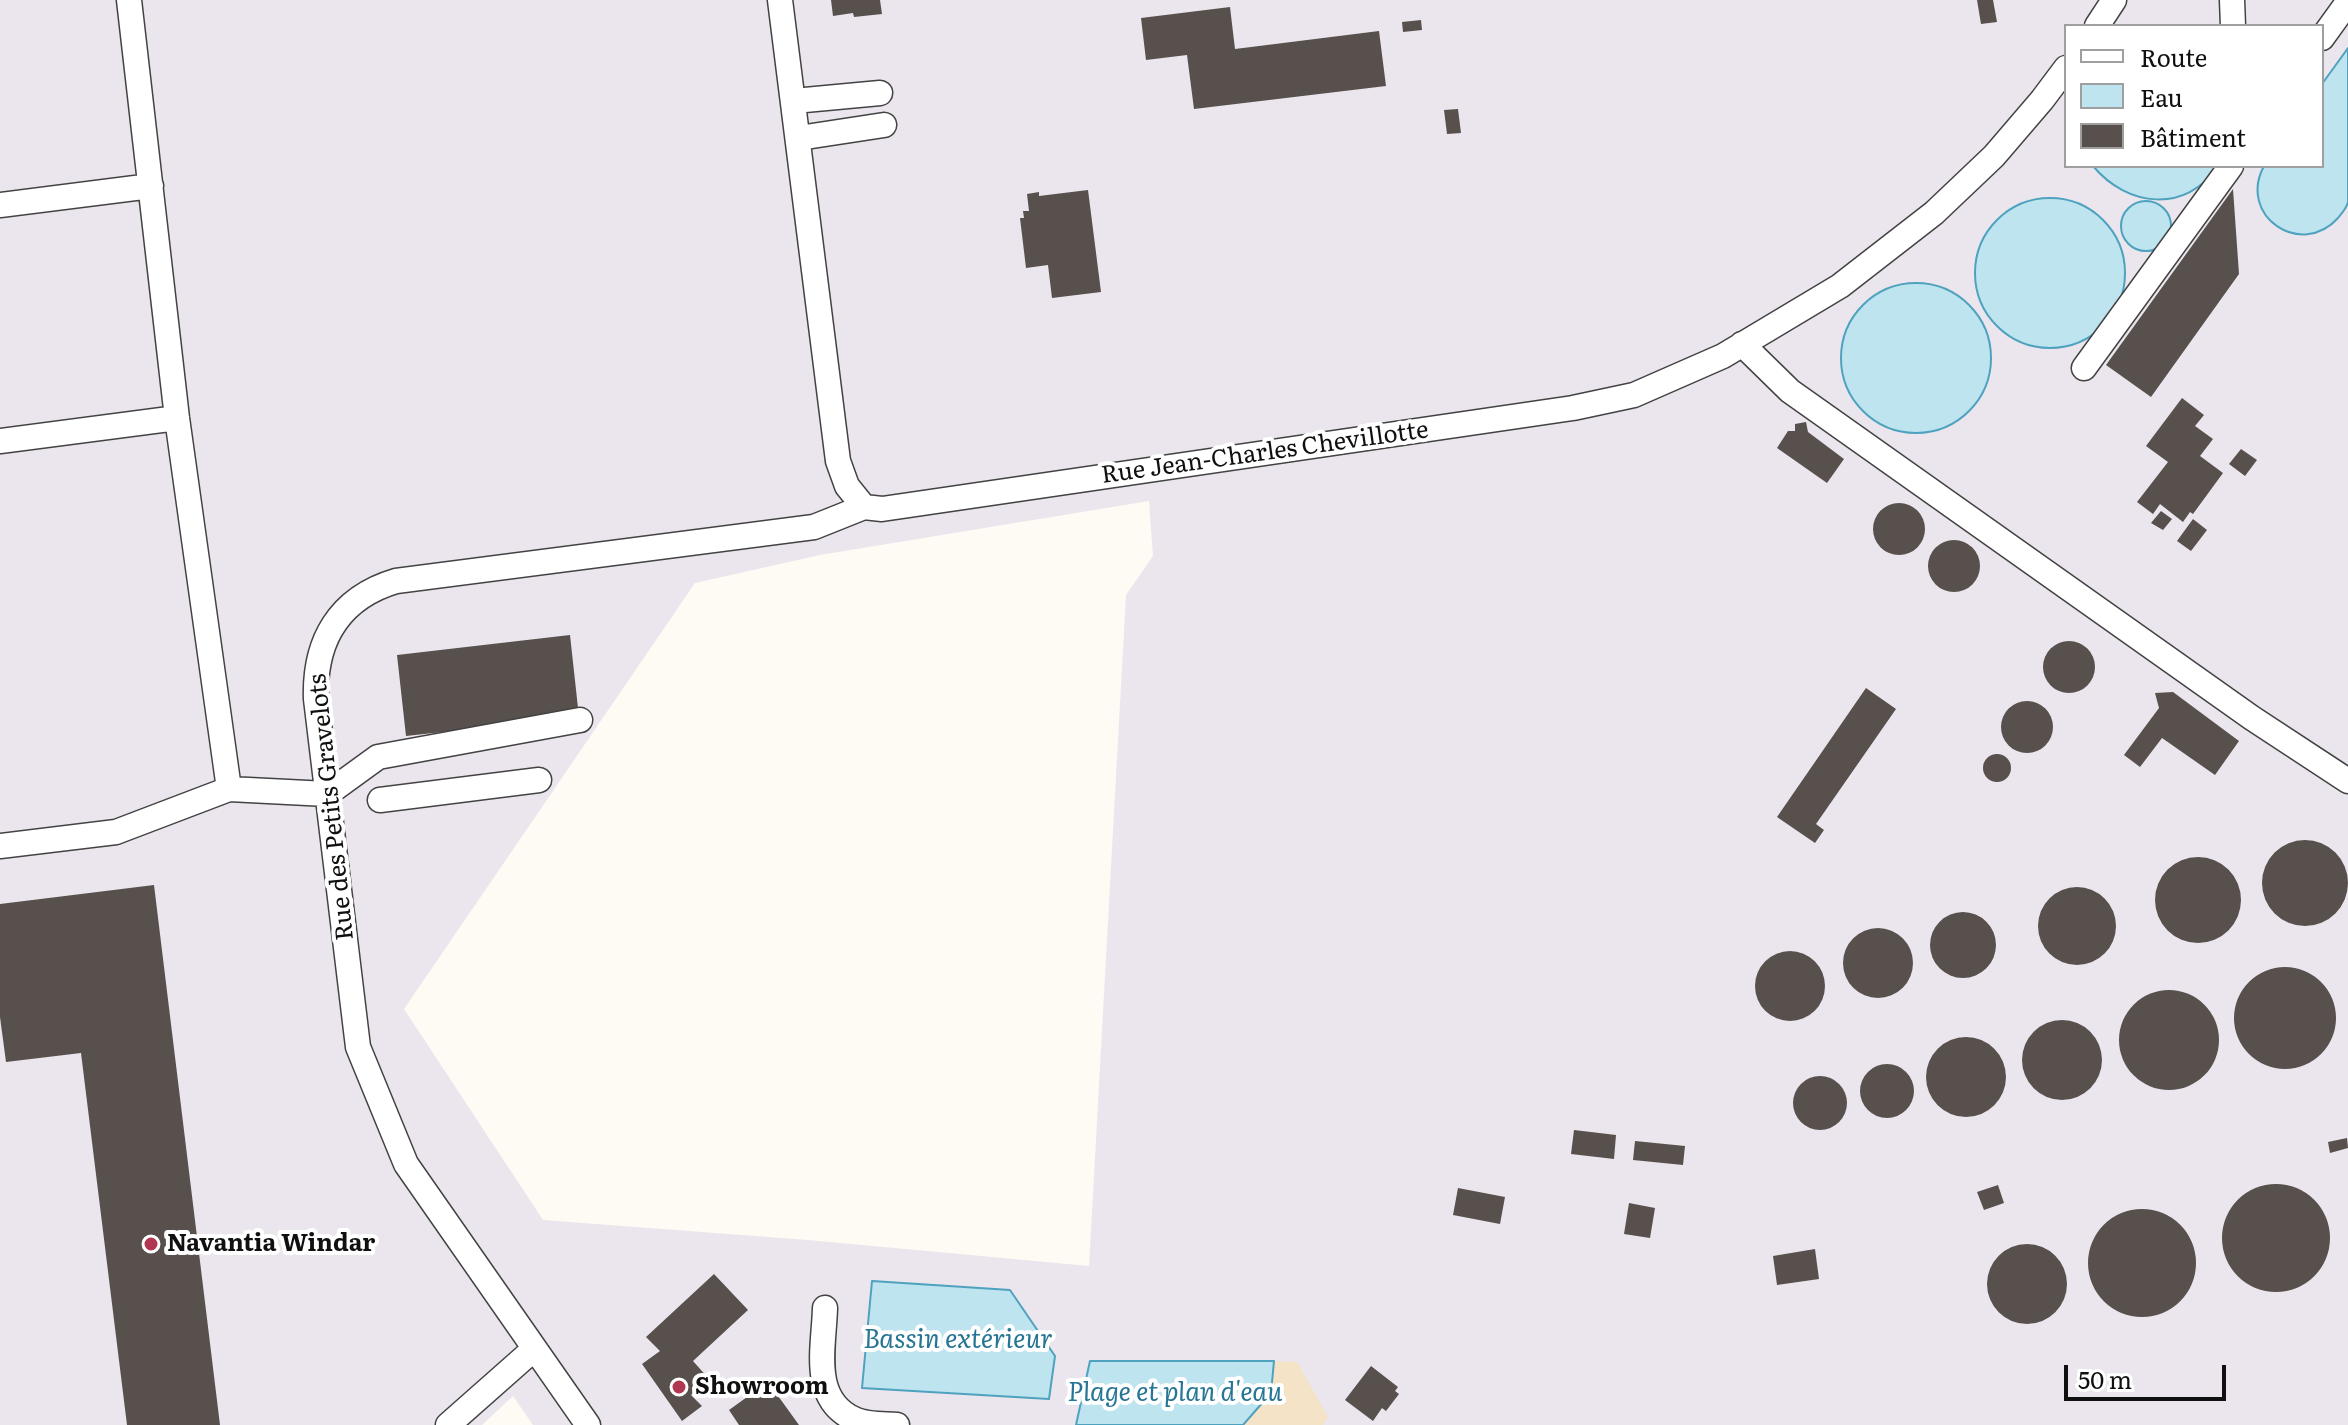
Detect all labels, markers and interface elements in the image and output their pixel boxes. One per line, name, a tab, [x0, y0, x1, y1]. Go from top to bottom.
legend	[2064, 24, 2324, 168]
text: Route	[2140, 39, 2207, 74]
text: Eau	[2140, 79, 2183, 114]
text: Bâtiment	[2140, 119, 2246, 154]
street label: Rue Jean-Charles Chevillotte	[1100, 416, 1430, 490]
street label: Rue des Petits Gravelots	[304, 672, 360, 942]
place label: Navantia Windar	[167, 1230, 375, 1258]
marker: Navantia Windar	[142, 1235, 160, 1253]
water label: Bassin extérieur	[863, 1324, 1053, 1356]
scale bar	[2068, 1349, 2230, 1399]
text: 50 m	[2078, 1361, 2132, 1396]
place label: Showroom	[695, 1373, 829, 1401]
water label: Plage et plan d'eau	[1068, 1377, 1282, 1409]
marker: Showroom	[670, 1378, 688, 1396]

